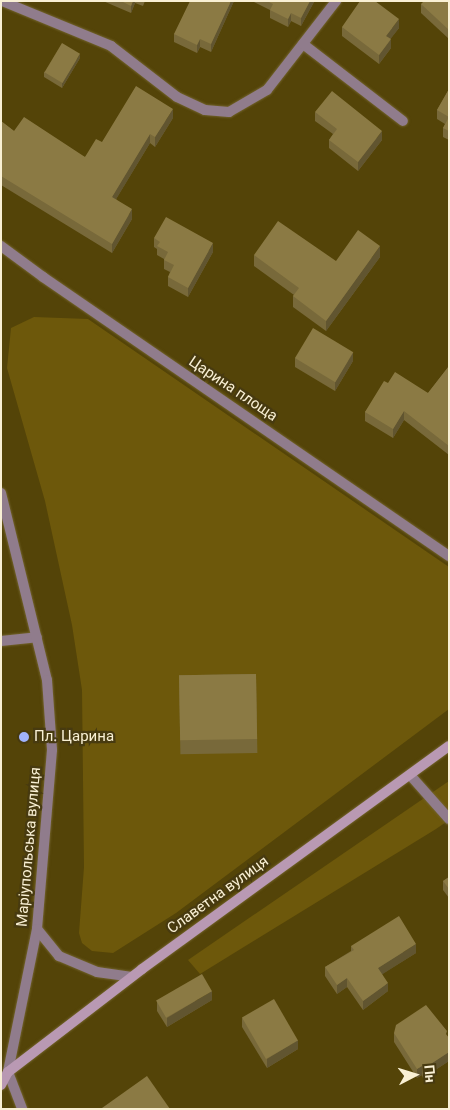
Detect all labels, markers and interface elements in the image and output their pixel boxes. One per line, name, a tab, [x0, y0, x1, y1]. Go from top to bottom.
street label: Царина площа	[185, 353, 281, 425]
place label: Пл. Царина	[34, 728, 114, 746]
marker: Пл. Царина	[18, 731, 30, 743]
street label: Маріупольська вулиця	[13, 766, 45, 928]
street label: Славетна вулиця	[164, 852, 272, 938]
north arrow	[390, 1050, 440, 1100]
text: Пн	[421, 1064, 439, 1083]

